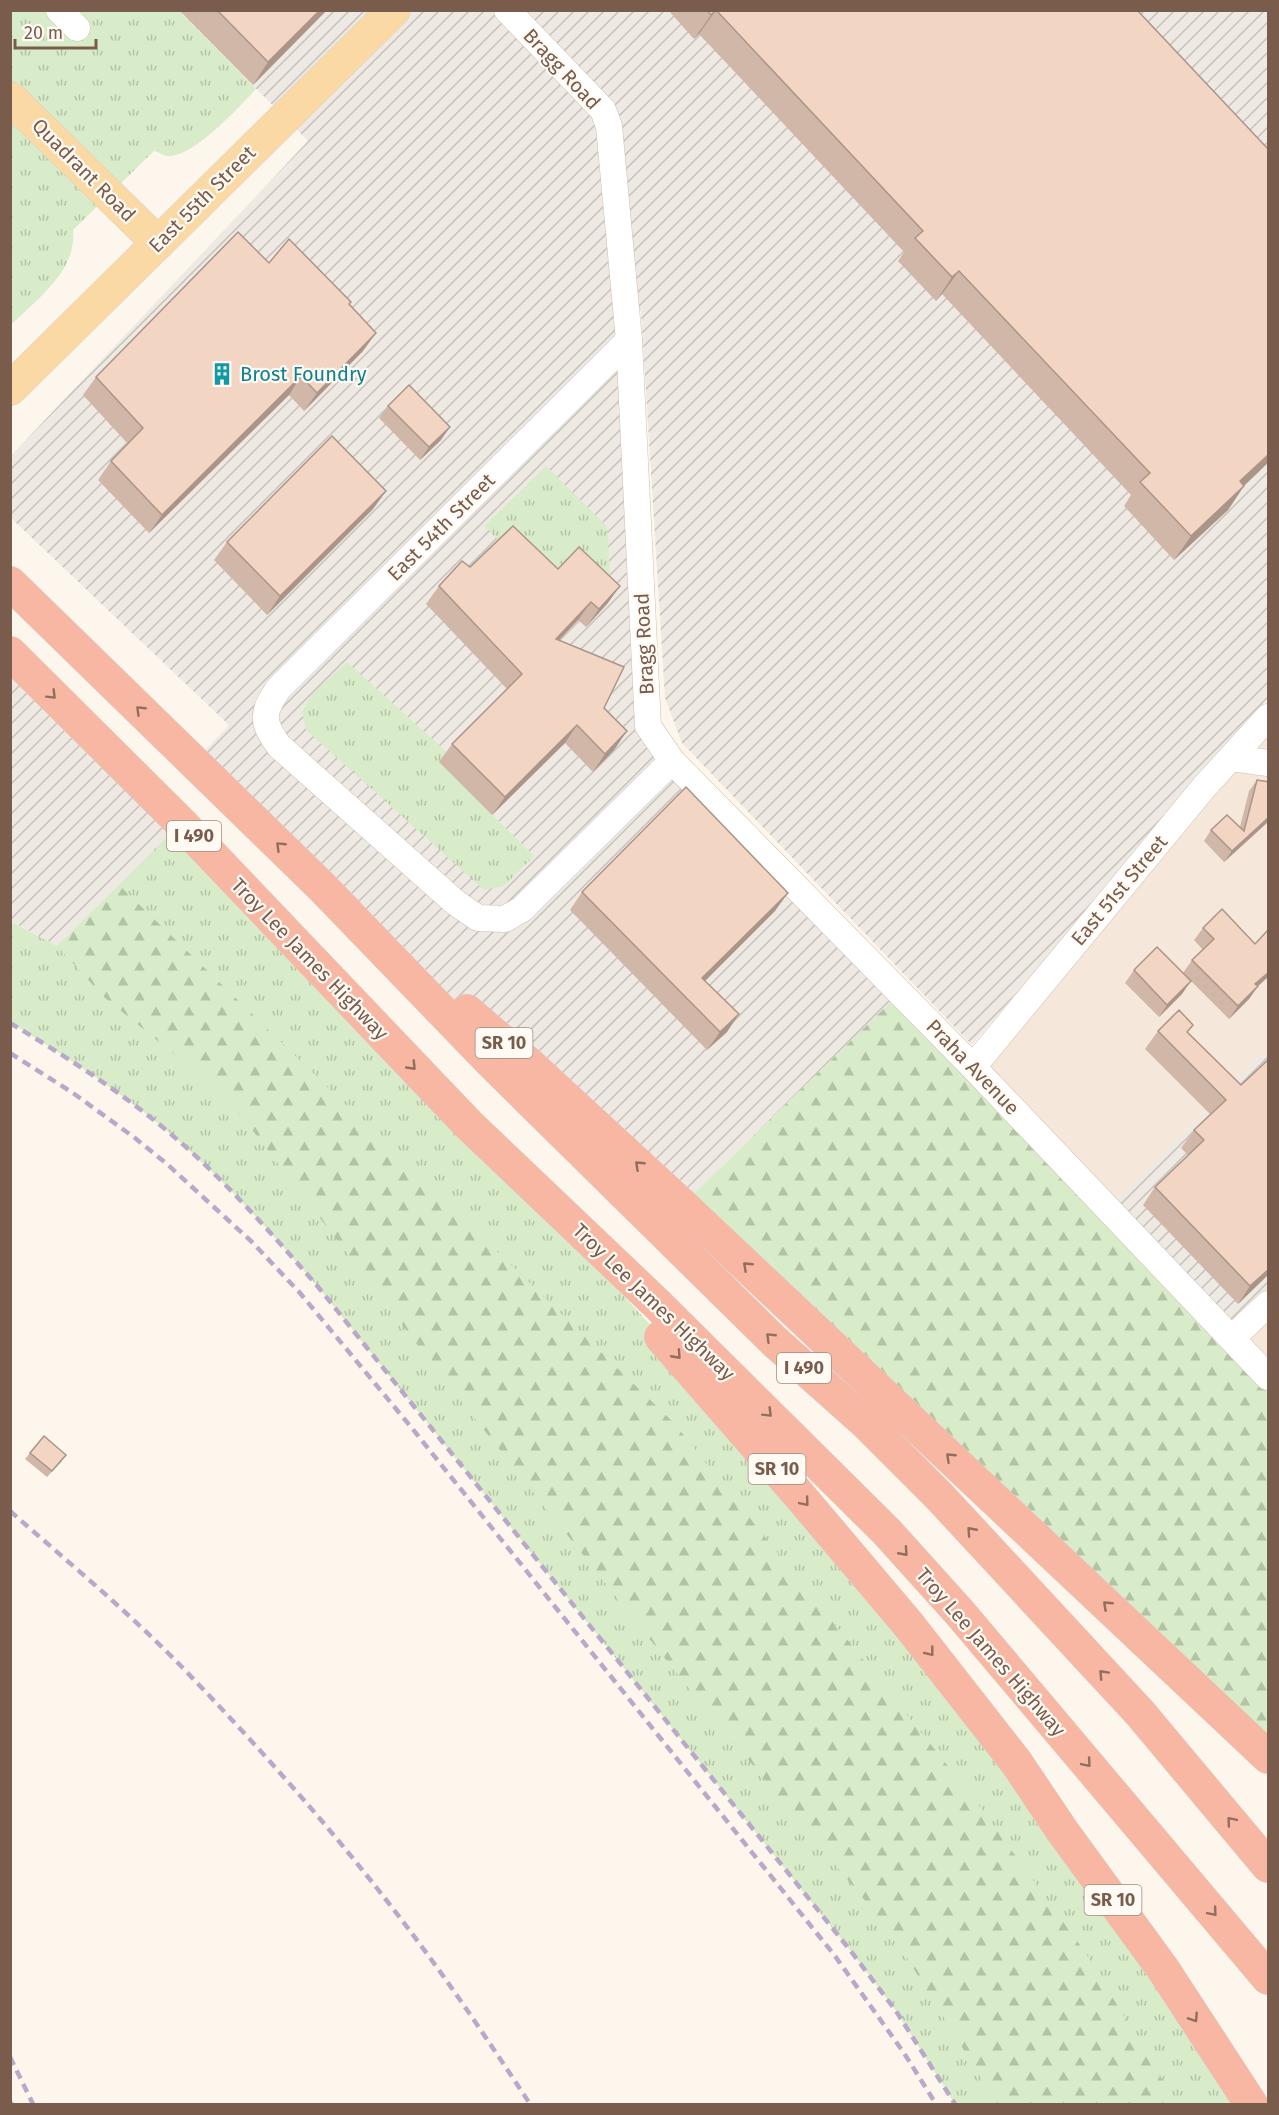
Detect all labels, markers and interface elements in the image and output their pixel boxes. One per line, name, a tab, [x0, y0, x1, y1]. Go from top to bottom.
scale bar	[15, 12, 96, 50]
text: 20 m	[24, 22, 63, 44]
street label: Bragg Road	[518, 23, 606, 115]
street label: Quadrant Road	[27, 113, 141, 227]
street label: East 55th Street	[144, 140, 261, 257]
building icon: Brost Foundry	[209, 361, 235, 387]
place label: Brost Foundry	[240, 362, 367, 386]
street label: East 54th Street	[382, 468, 500, 586]
street label: Bragg Road	[629, 592, 659, 696]
one-way arrow	[45, 688, 56, 698]
one-way arrow	[137, 706, 148, 717]
road number: I 490	[167, 821, 221, 851]
street label: East 51st Street	[1066, 829, 1173, 950]
one-way arrow	[276, 842, 286, 853]
street label: Troy Lee James Highway	[226, 873, 394, 1045]
street label: Praha Avenue	[922, 1014, 1024, 1120]
road number: SR 10	[476, 1028, 532, 1058]
one-way arrow	[405, 1060, 416, 1070]
one-way arrow	[635, 1161, 645, 1172]
street label: Troy Lee James Highway	[568, 1218, 740, 1386]
one-way arrow	[743, 1262, 753, 1273]
one-way arrow	[767, 1334, 778, 1345]
one-way arrow	[670, 1348, 681, 1358]
road number: I 490	[777, 1353, 831, 1383]
one-way arrow	[761, 1406, 771, 1417]
one-way arrow	[946, 1453, 956, 1464]
road number: SR 10	[748, 1454, 806, 1484]
one-way arrow	[798, 1495, 809, 1506]
one-way arrow	[967, 1527, 978, 1538]
one-way arrow	[897, 1545, 908, 1556]
street label: Troy Lee James Highway	[911, 1563, 1071, 1741]
one-way arrow	[1103, 1602, 1114, 1613]
one-way arrow	[922, 1645, 933, 1656]
one-way arrow	[1100, 1670, 1111, 1681]
one-way arrow	[1080, 1756, 1091, 1767]
one-way arrow	[1227, 1817, 1238, 1828]
road number: SR 10	[1084, 1885, 1142, 1915]
one-way arrow	[1206, 1905, 1217, 1916]
one-way arrow	[1187, 2011, 1198, 2022]

